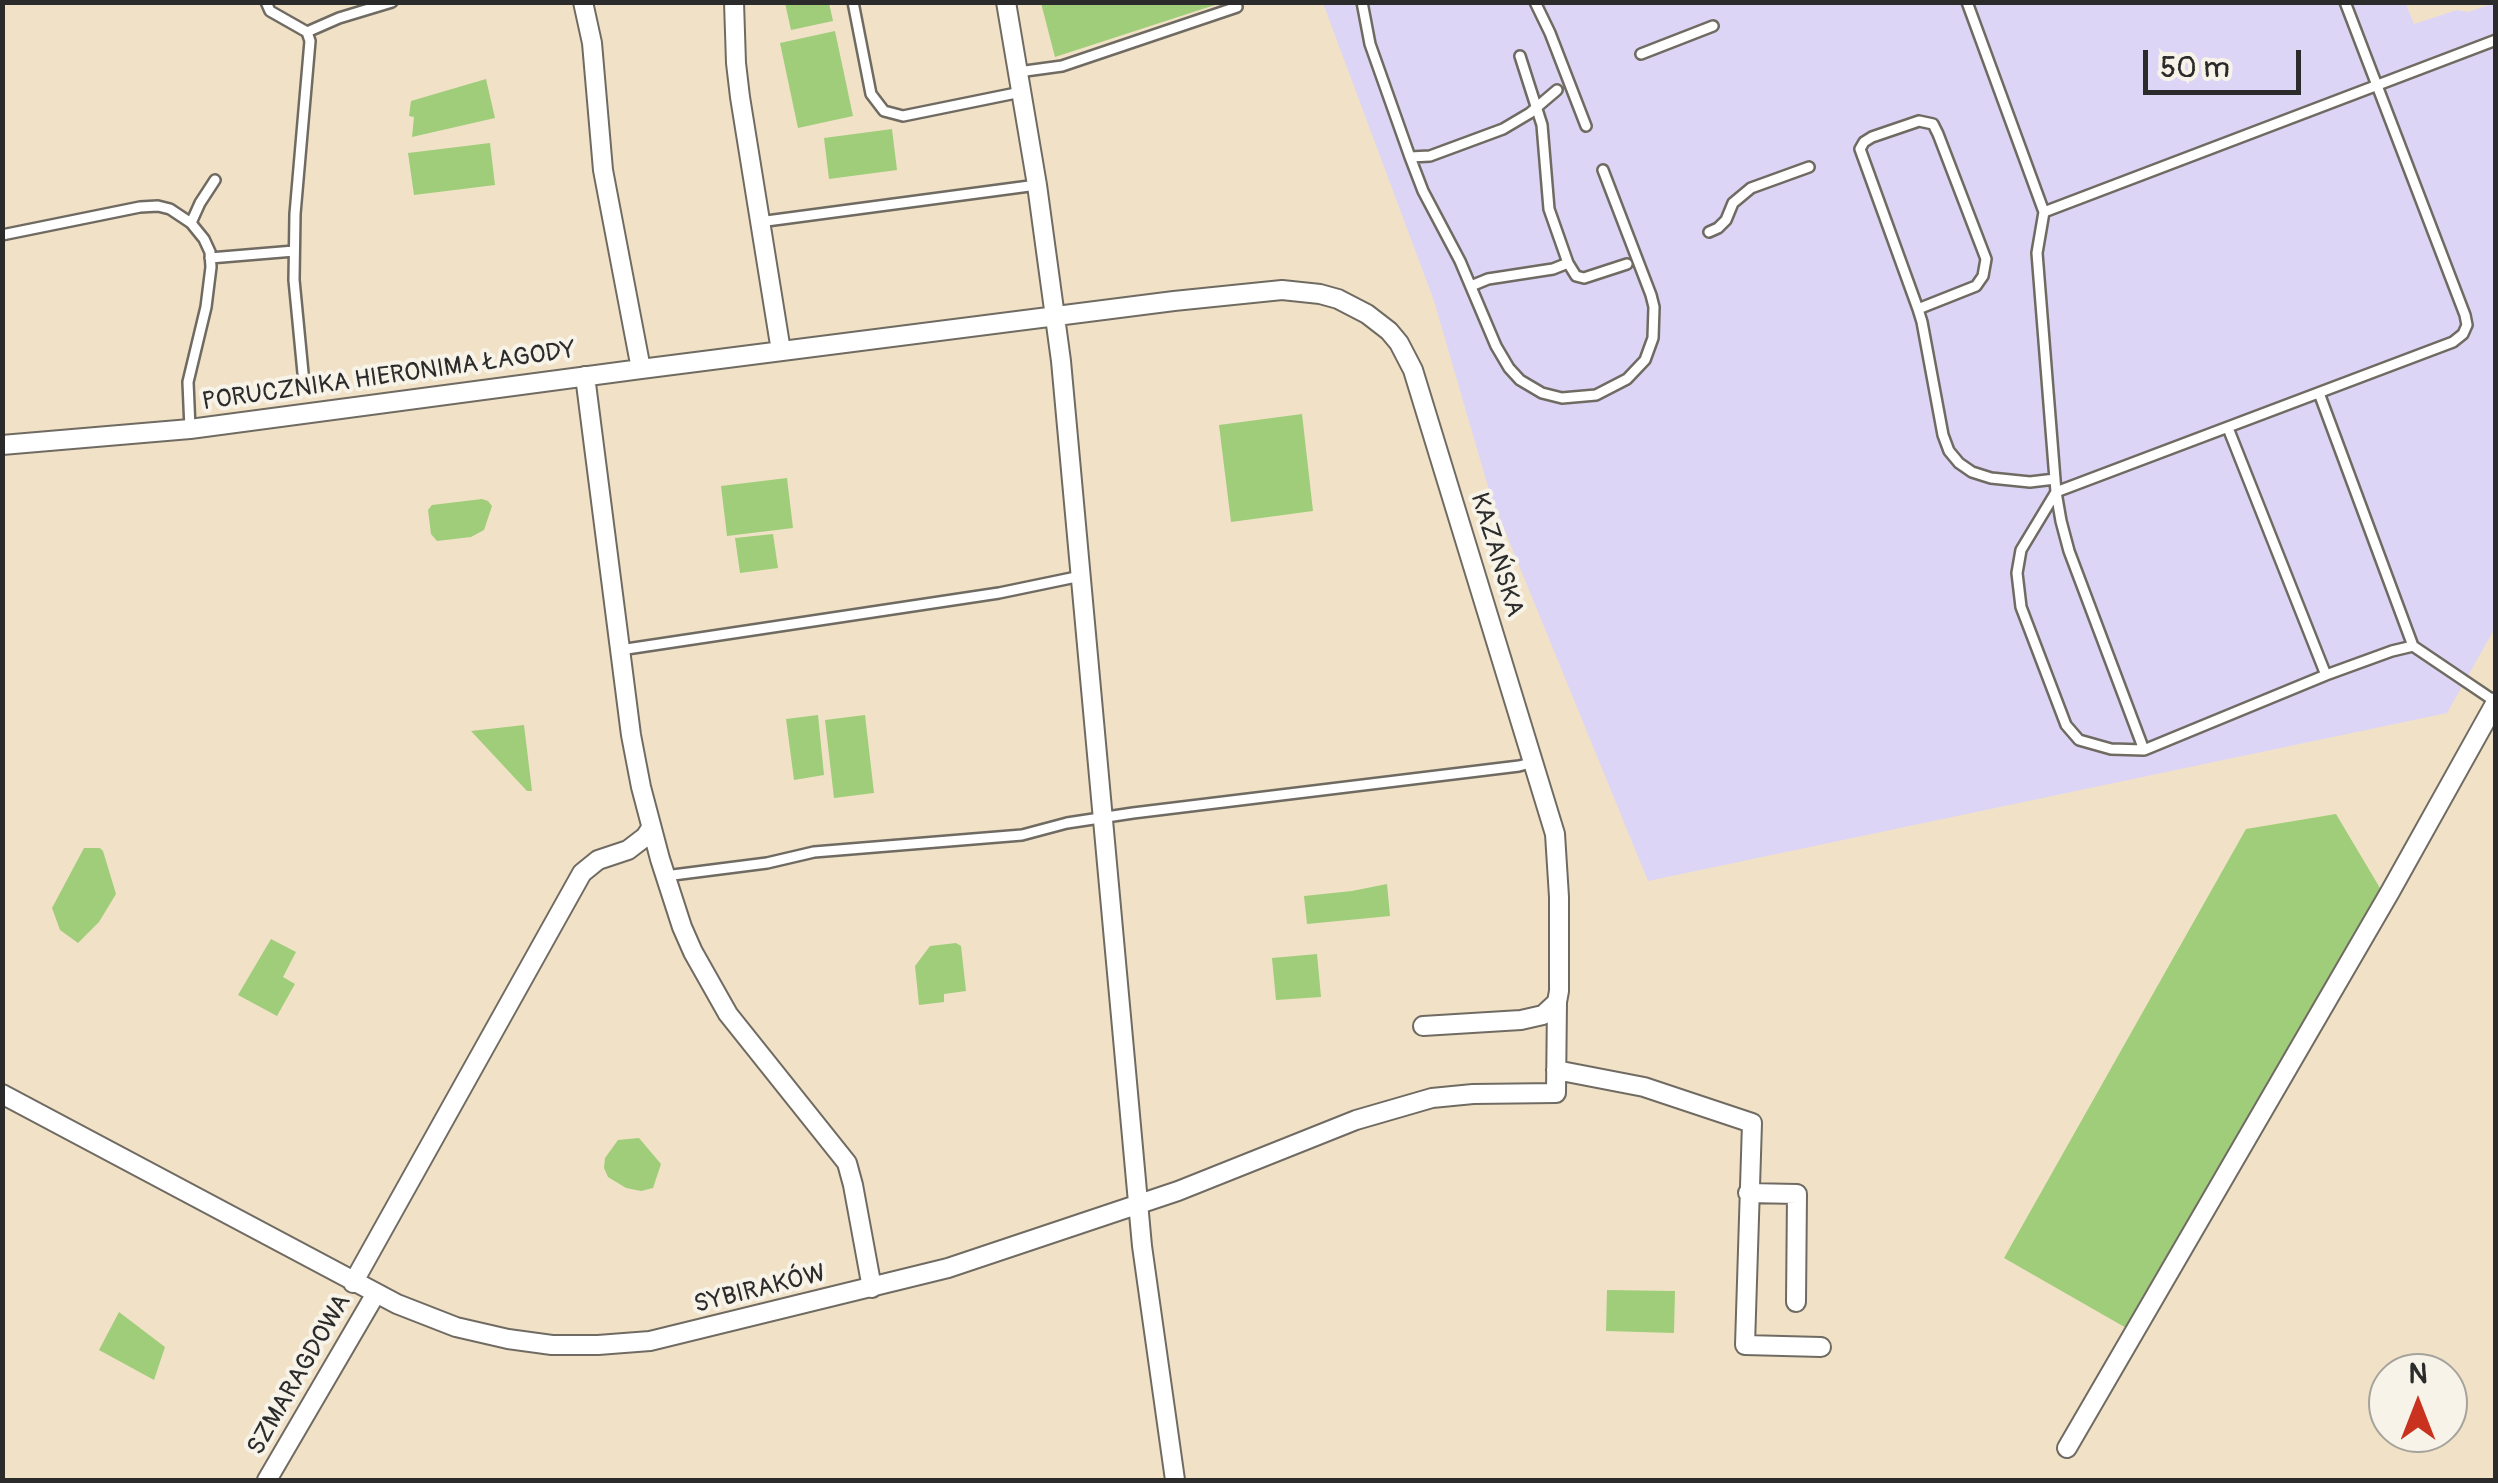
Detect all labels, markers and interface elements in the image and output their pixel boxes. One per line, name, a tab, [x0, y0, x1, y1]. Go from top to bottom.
scale bar	[2148, 30, 2306, 92]
text: 50 m	[2160, 49, 2230, 86]
street label: PORUCZNIKA HIERONIMA ŁAGODY	[200, 336, 578, 418]
street label: KAZAŃSKA	[1463, 489, 1529, 621]
street label: SYBIRAKÓW	[691, 1259, 829, 1321]
street label: SZMARAGDOWA	[242, 1289, 358, 1461]
north arrow	[2368, 1353, 2468, 1453]
text: N	[2409, 1357, 2427, 1392]

